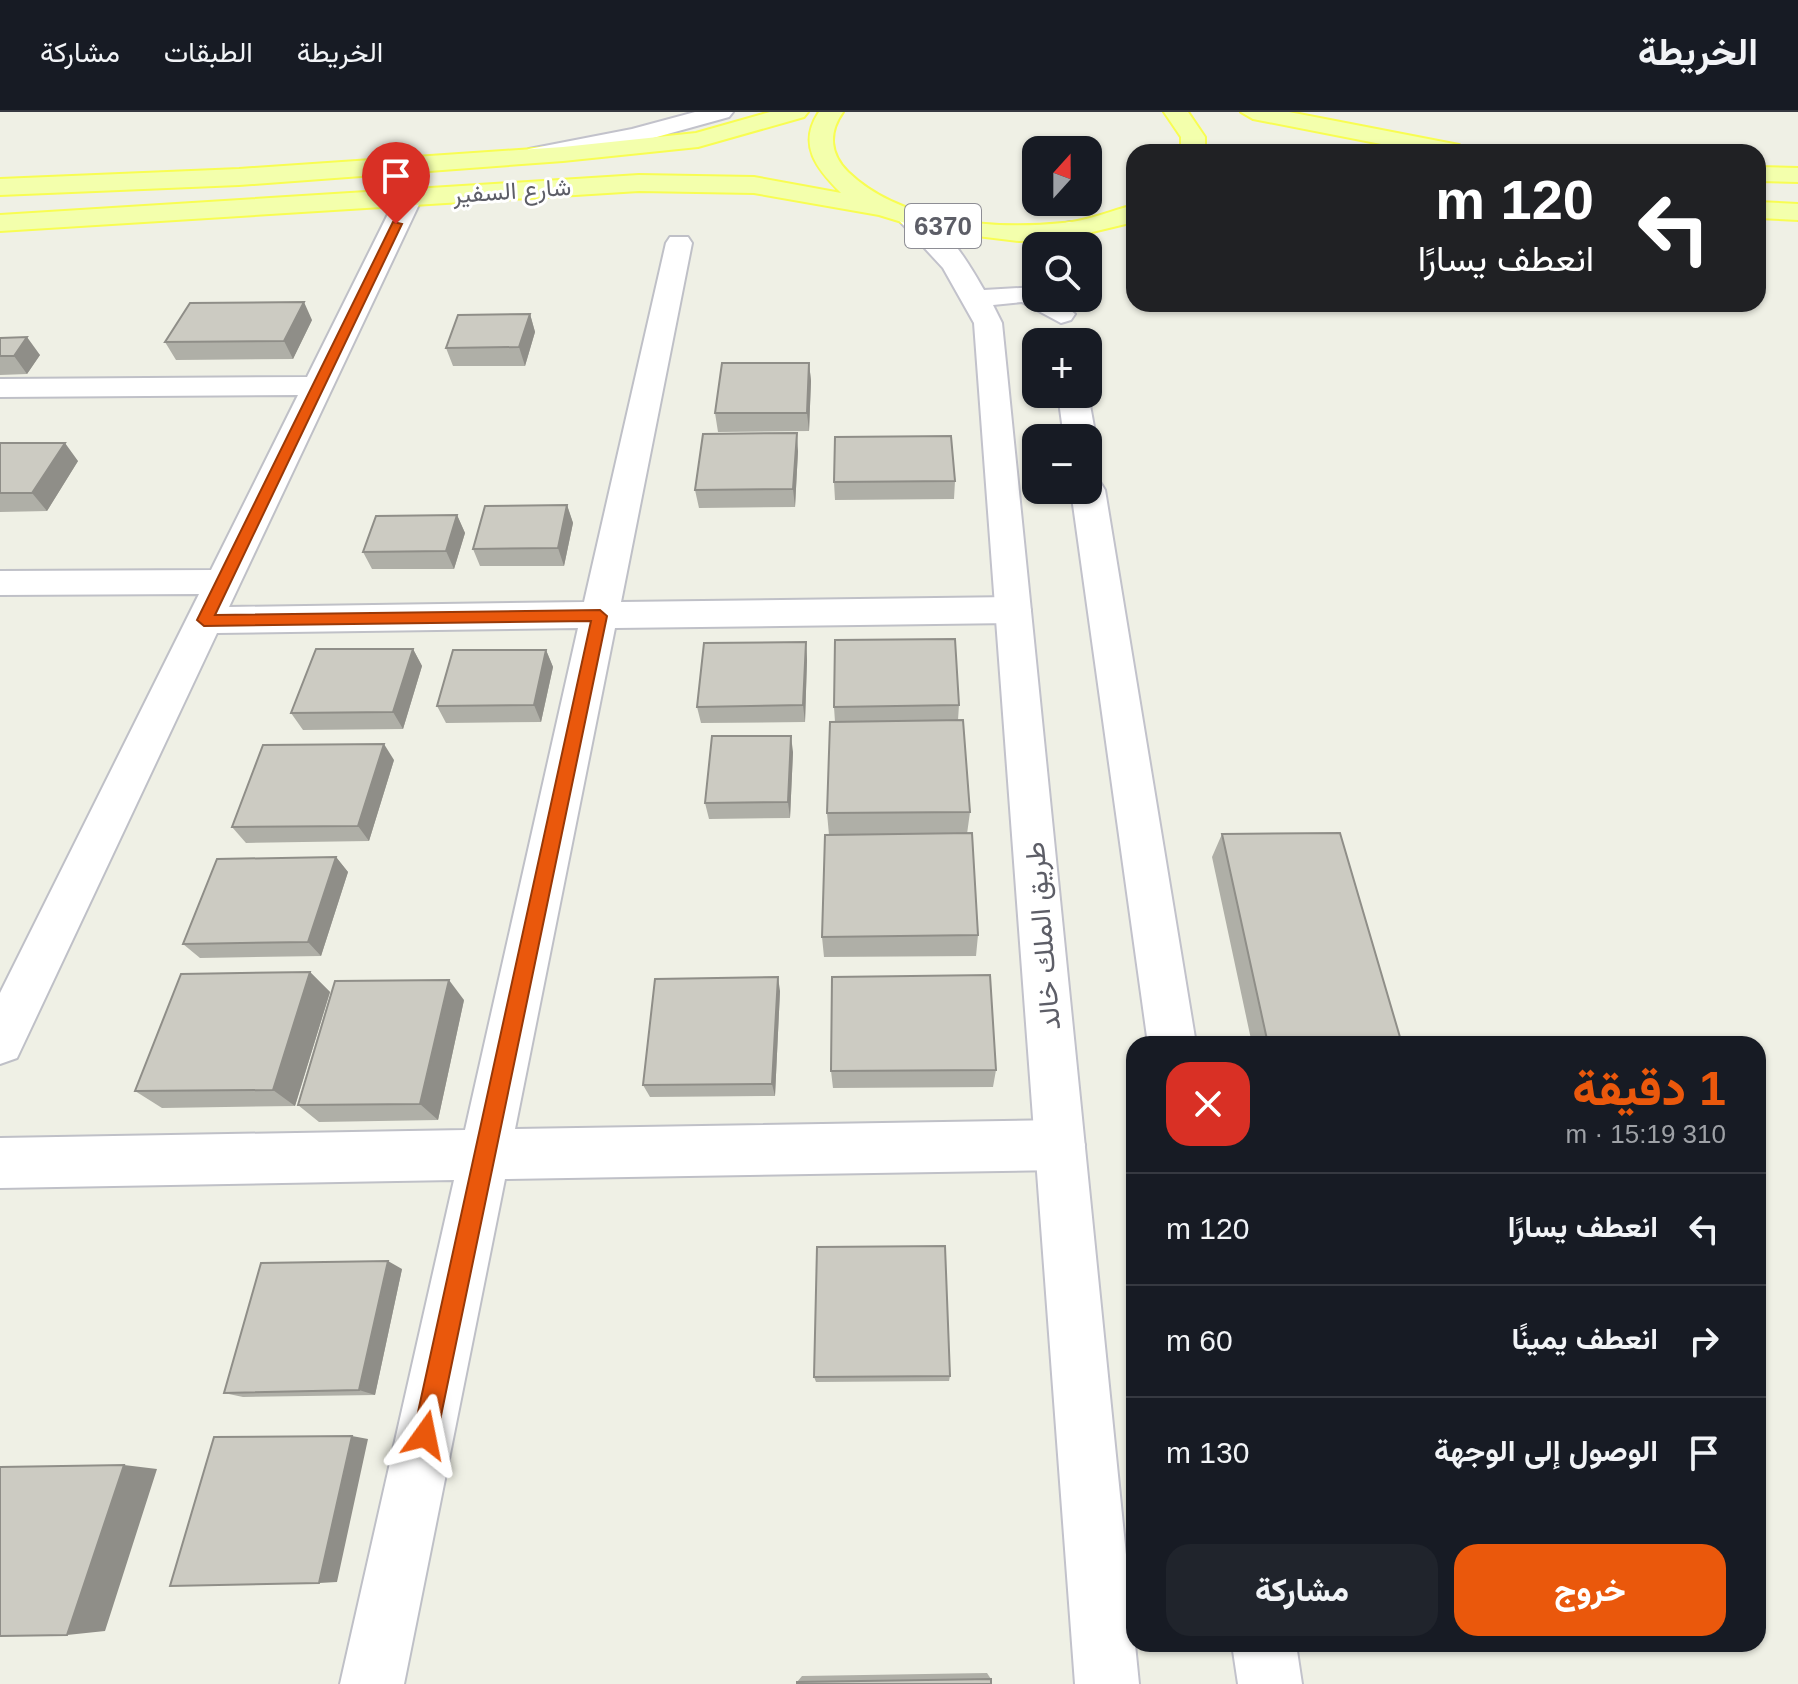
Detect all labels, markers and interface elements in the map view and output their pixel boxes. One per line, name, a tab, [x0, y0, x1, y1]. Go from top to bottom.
text: الخريطة	[1638, 31, 1758, 73]
text: مشاركة	[40, 37, 120, 68]
text: الطبقات	[164, 37, 253, 68]
text: الخريطة	[297, 37, 383, 68]
north arrow	[1022, 136, 1102, 216]
map controls	[1022, 136, 1102, 504]
pin	[362, 142, 430, 224]
icon: arrive	[374, 154, 418, 198]
text: 120 m	[1435, 168, 1594, 231]
street label: شارع السفير	[451, 173, 572, 211]
icon: left	[1622, 176, 1726, 280]
road number: 6370	[905, 204, 981, 248]
button: search	[1022, 232, 1102, 312]
text: انعطف يسارًا	[1418, 238, 1594, 279]
button: +	[1022, 328, 1102, 408]
button: −	[1022, 424, 1102, 504]
street label: طريق الملك خالد	[1019, 840, 1068, 1031]
button: close	[1166, 1062, 1250, 1146]
text: 1 دقيقة	[1572, 1062, 1726, 1115]
text: 310 m · 15:19	[1566, 1119, 1726, 1149]
icon: left	[1682, 1207, 1726, 1251]
text: انعطف يسارًا	[1508, 1210, 1658, 1243]
text: 120 m	[1166, 1212, 1249, 1245]
icon: right	[1682, 1319, 1726, 1363]
text: انعطف يمينًا	[1511, 1322, 1658, 1355]
text: 60 m	[1166, 1324, 1233, 1357]
position arrow	[383, 1393, 467, 1477]
icon: arrive	[1682, 1431, 1726, 1475]
text: الوصول إلى الوجهة	[1434, 1434, 1658, 1467]
text: 130 m	[1166, 1436, 1249, 1469]
button: مشاركة	[1166, 1544, 1438, 1636]
button: خروج	[1454, 1544, 1726, 1636]

